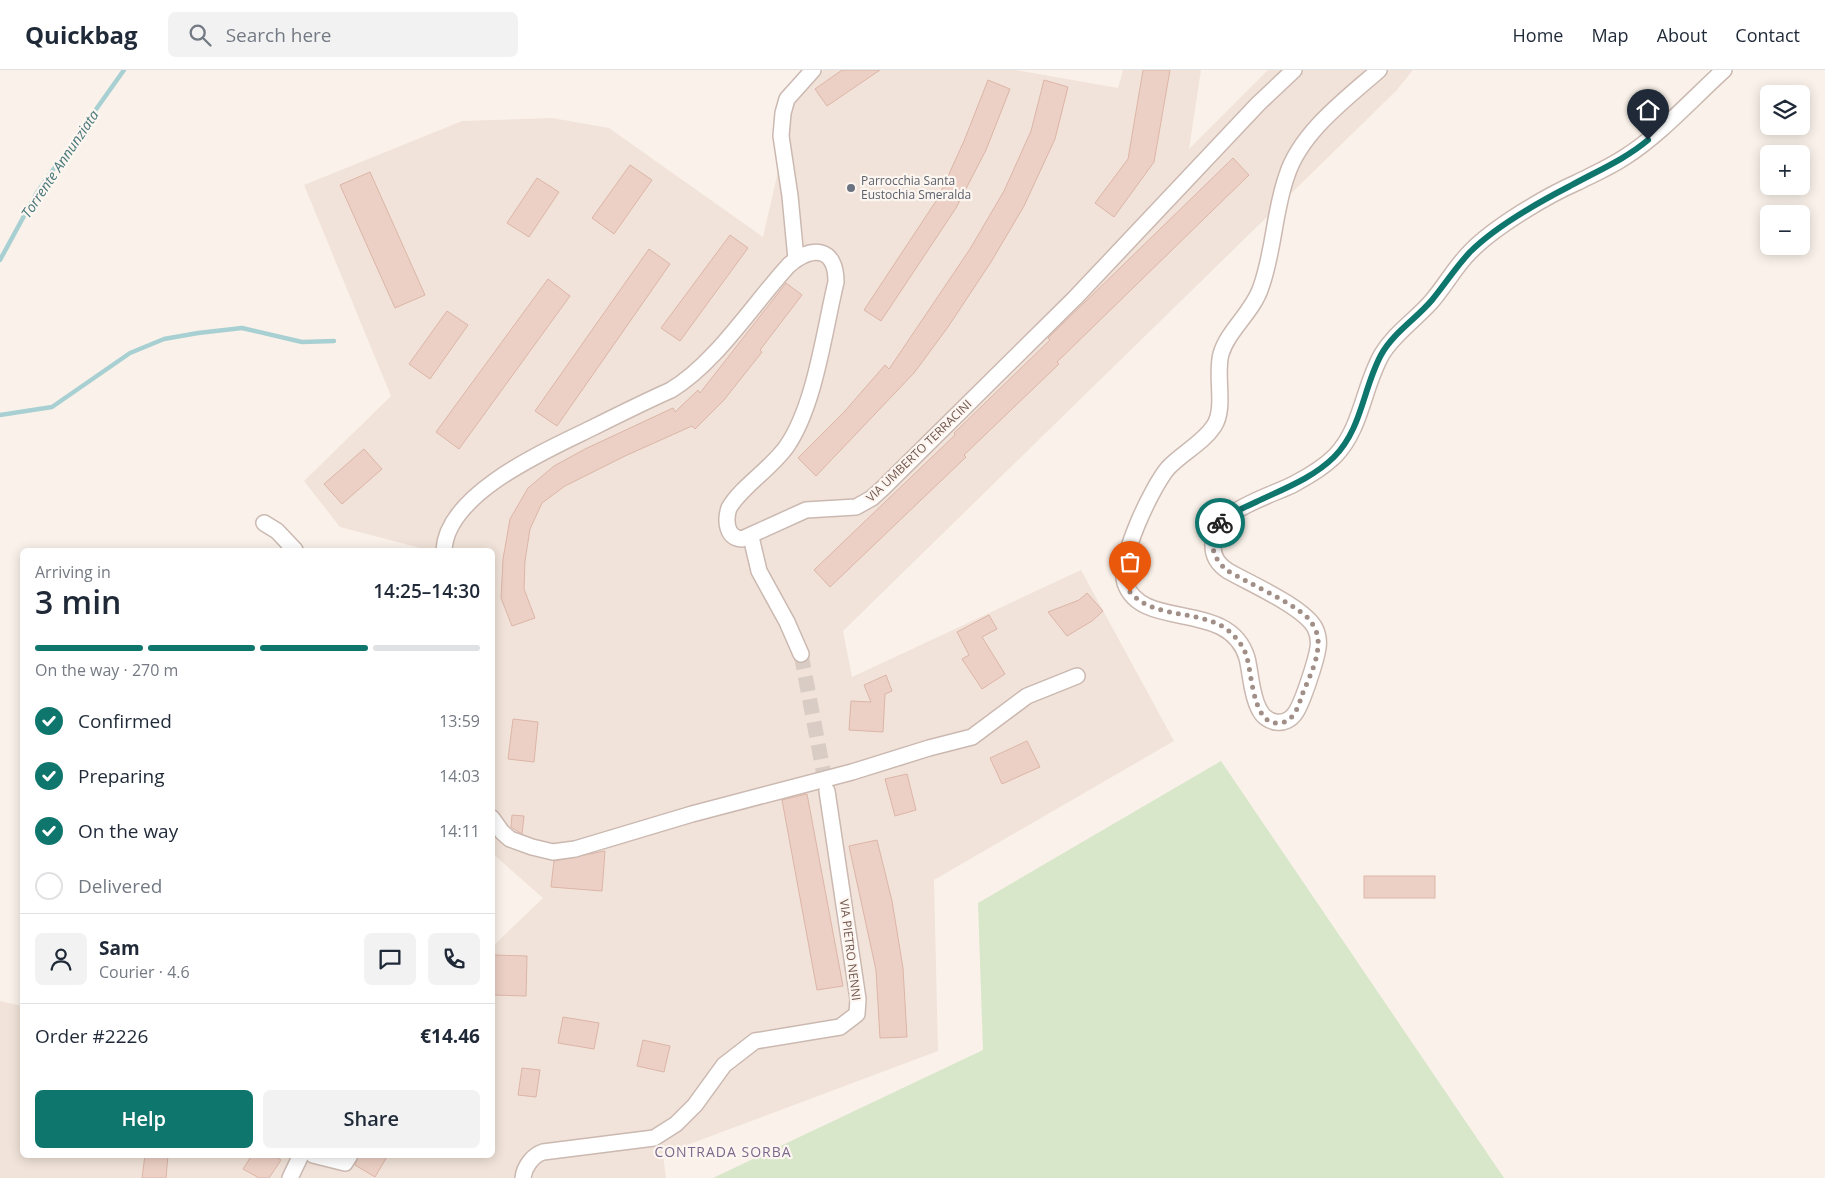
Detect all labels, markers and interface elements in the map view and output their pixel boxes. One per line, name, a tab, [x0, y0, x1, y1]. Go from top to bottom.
search box	[168, 12, 518, 57]
text: Quickbag	[25, 18, 138, 51]
icon: search	[186, 21, 214, 49]
text: Search here	[226, 22, 332, 48]
text: Home	[1513, 23, 1563, 47]
text: Map	[1591, 23, 1629, 47]
text: About	[1657, 23, 1707, 47]
text: Contact	[1735, 23, 1800, 47]
map controls	[1760, 85, 1810, 255]
button: layers	[1760, 85, 1810, 135]
pin	[1627, 89, 1669, 140]
icon: home	[1634, 96, 1662, 124]
water label: Torrente Annunziata	[16, 106, 103, 221]
button: +	[1760, 145, 1810, 195]
place label: Parrocchia Santa Eustochia Smeralda	[861, 172, 971, 203]
marker: Parrocchia Santa Eustochia Smeralda	[845, 182, 857, 194]
button: −	[1760, 205, 1810, 255]
street label: VIA UMBERTO TERRACINI	[862, 396, 975, 506]
courier	[1195, 498, 1245, 548]
icon: bike	[1206, 509, 1234, 537]
pin	[1109, 541, 1151, 592]
icon: bag	[1116, 548, 1144, 576]
text: Arriving in	[35, 561, 111, 583]
text: 14:25–14:30	[373, 578, 480, 604]
text: 3 min	[35, 580, 121, 623]
text: On the way · 270 m	[35, 659, 178, 681]
icon: check	[35, 707, 63, 735]
text: Confirmed	[78, 708, 172, 734]
text: 13:59	[439, 710, 480, 732]
icon: check	[35, 762, 63, 790]
text: Preparing	[78, 763, 165, 789]
text: 14:03	[439, 765, 480, 787]
icon: check	[35, 817, 63, 845]
text: On the way	[78, 818, 178, 844]
text: 14:11	[439, 820, 480, 842]
text: Delivered	[78, 873, 162, 899]
street label: VIA PIETRO NENNI	[836, 898, 865, 1002]
button: person	[35, 933, 87, 985]
button: chat	[364, 933, 416, 985]
button: phone	[428, 933, 480, 985]
text: Sam	[99, 935, 140, 961]
text: Courier · 4.6	[99, 961, 190, 983]
text: Order #2226	[35, 1023, 148, 1049]
text: €14.46	[420, 1023, 480, 1049]
button: Help	[35, 1090, 253, 1148]
button: Share	[263, 1090, 480, 1148]
district label: CONTRADA SORBA	[654, 1142, 792, 1161]

